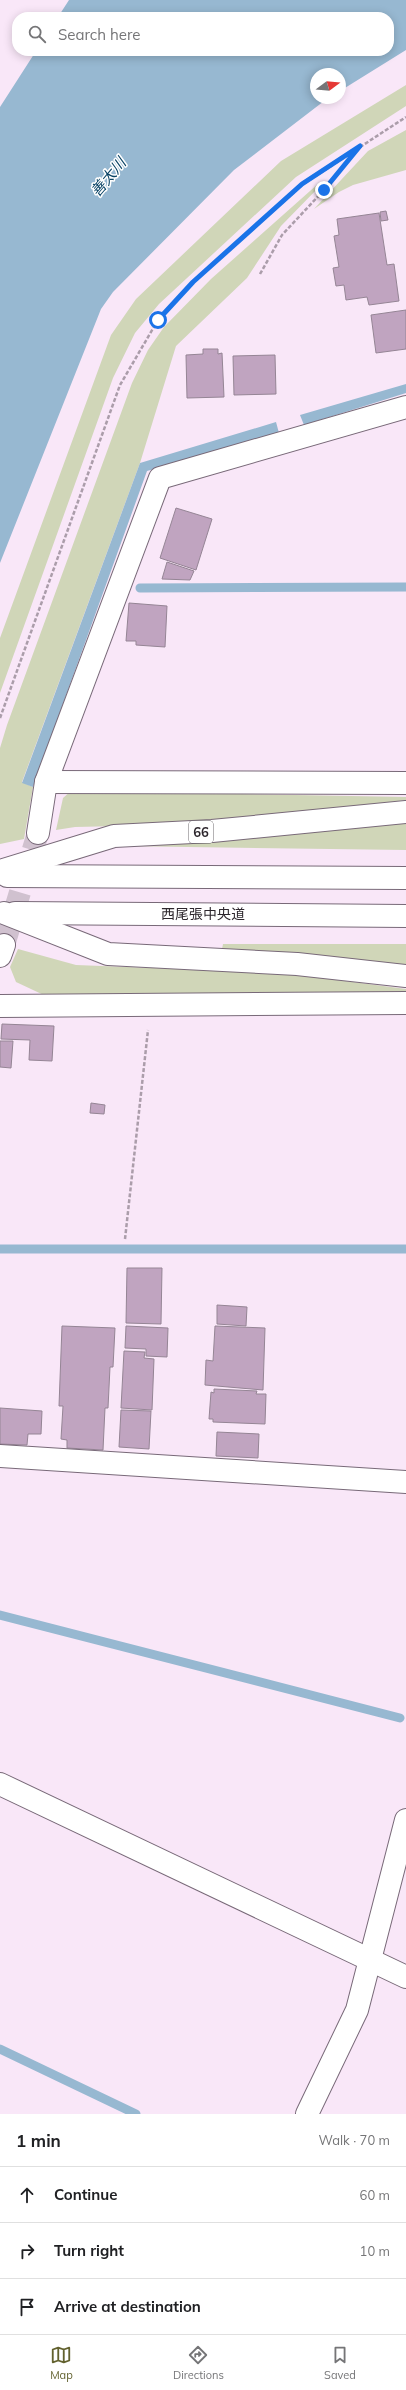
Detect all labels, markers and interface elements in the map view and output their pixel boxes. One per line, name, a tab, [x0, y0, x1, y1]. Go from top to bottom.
search box	[12, 12, 394, 56]
icon: search	[26, 23, 48, 45]
text: Search here	[58, 25, 140, 44]
north arrow	[310, 68, 346, 104]
water label: 善太川	[86, 152, 131, 200]
route end	[315, 181, 333, 199]
route start	[149, 311, 167, 329]
road number: 66	[189, 821, 213, 843]
street label: 西尾張中央道	[161, 905, 245, 923]
text: 1 min	[16, 2130, 61, 2151]
text: Walk · 70 m	[319, 2132, 390, 2148]
icon: ahead	[16, 2184, 38, 2206]
text: Continue	[54, 2185, 117, 2204]
text: 60 m	[360, 2187, 390, 2203]
icon: right	[16, 2240, 38, 2262]
text: Turn right	[54, 2241, 124, 2260]
text: 10 m	[360, 2243, 390, 2259]
icon: arrive	[16, 2296, 38, 2318]
text: Arrive at destination	[54, 2297, 201, 2316]
tab: Map	[50, 2344, 73, 2382]
tab: Directions	[173, 2344, 224, 2382]
tab: Saved	[324, 2344, 356, 2382]

